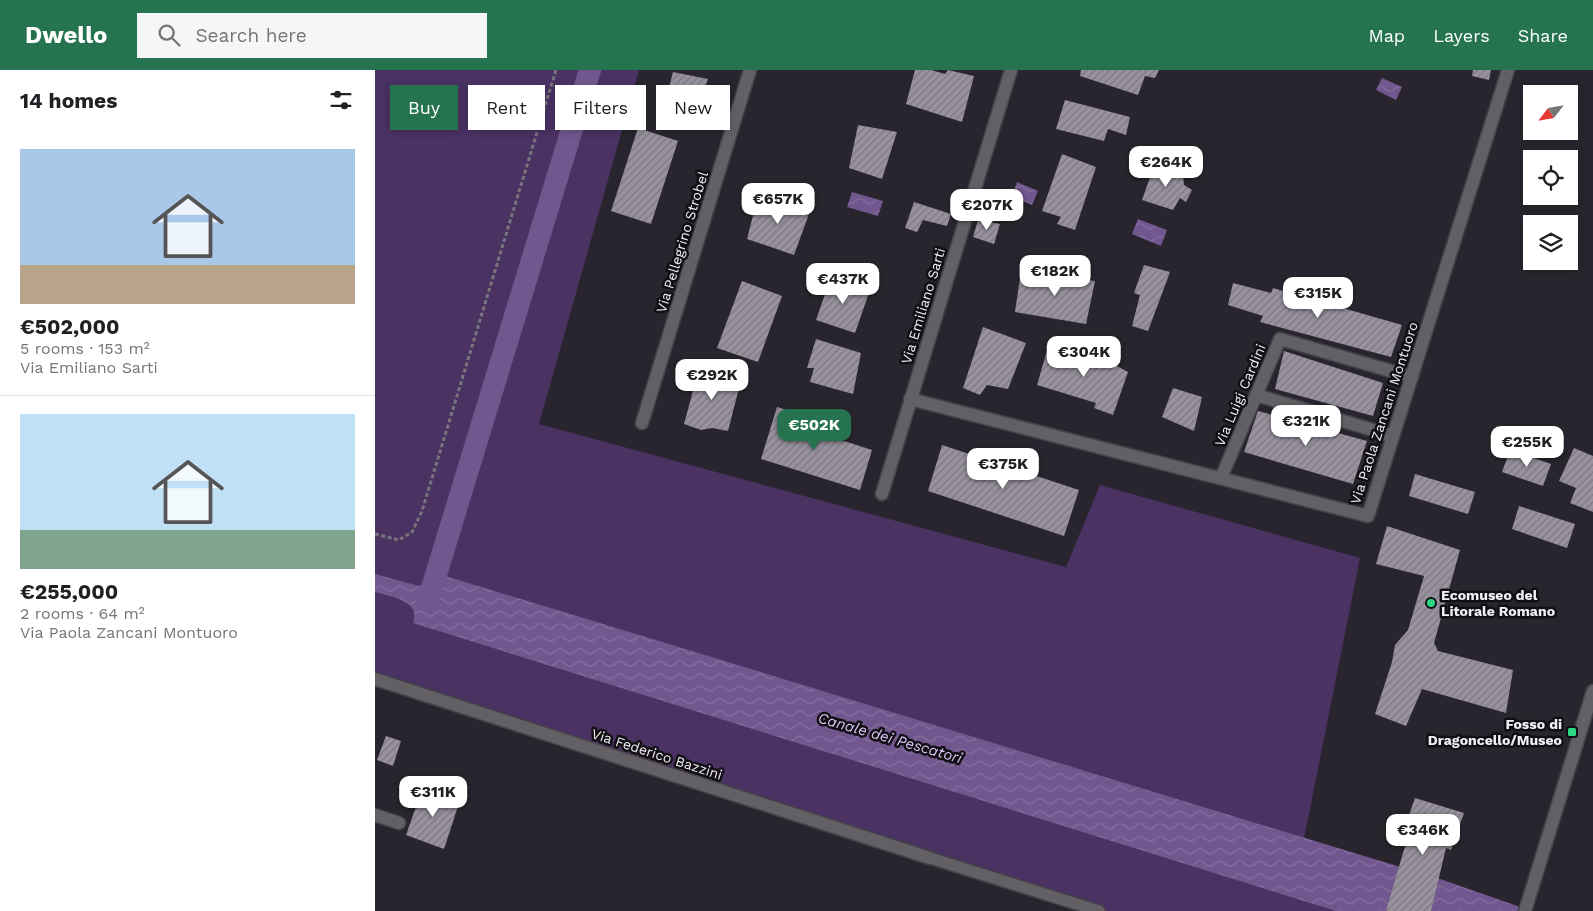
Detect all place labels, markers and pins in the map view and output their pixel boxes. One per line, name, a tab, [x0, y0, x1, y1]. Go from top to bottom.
pin: €264K	[1131, 146, 1201, 188]
pin: €657K	[743, 182, 813, 225]
pin: €207K	[952, 189, 1022, 231]
pin: €182K	[1020, 254, 1090, 297]
pin: €437K	[808, 262, 878, 305]
pin: €315K	[1283, 276, 1353, 319]
pin: €304K	[1049, 336, 1119, 378]
pin: €292K	[677, 358, 747, 401]
pin: €321K	[1271, 404, 1341, 447]
pin: €502K	[779, 408, 849, 451]
pin: €255K	[1492, 426, 1562, 468]
pin: €375K	[968, 448, 1038, 490]
place label: Ecomuseo del Litorale Romano	[1441, 587, 1555, 619]
marker: Ecomuseo del Litorale Romano	[1425, 597, 1437, 609]
place label: Fosso di Dragoncello/Museo	[1428, 716, 1562, 748]
marker: Fosso di Dragoncello/Museo	[1566, 726, 1578, 738]
pin: €311K	[398, 776, 468, 818]
pin: €346K	[1388, 814, 1458, 856]

